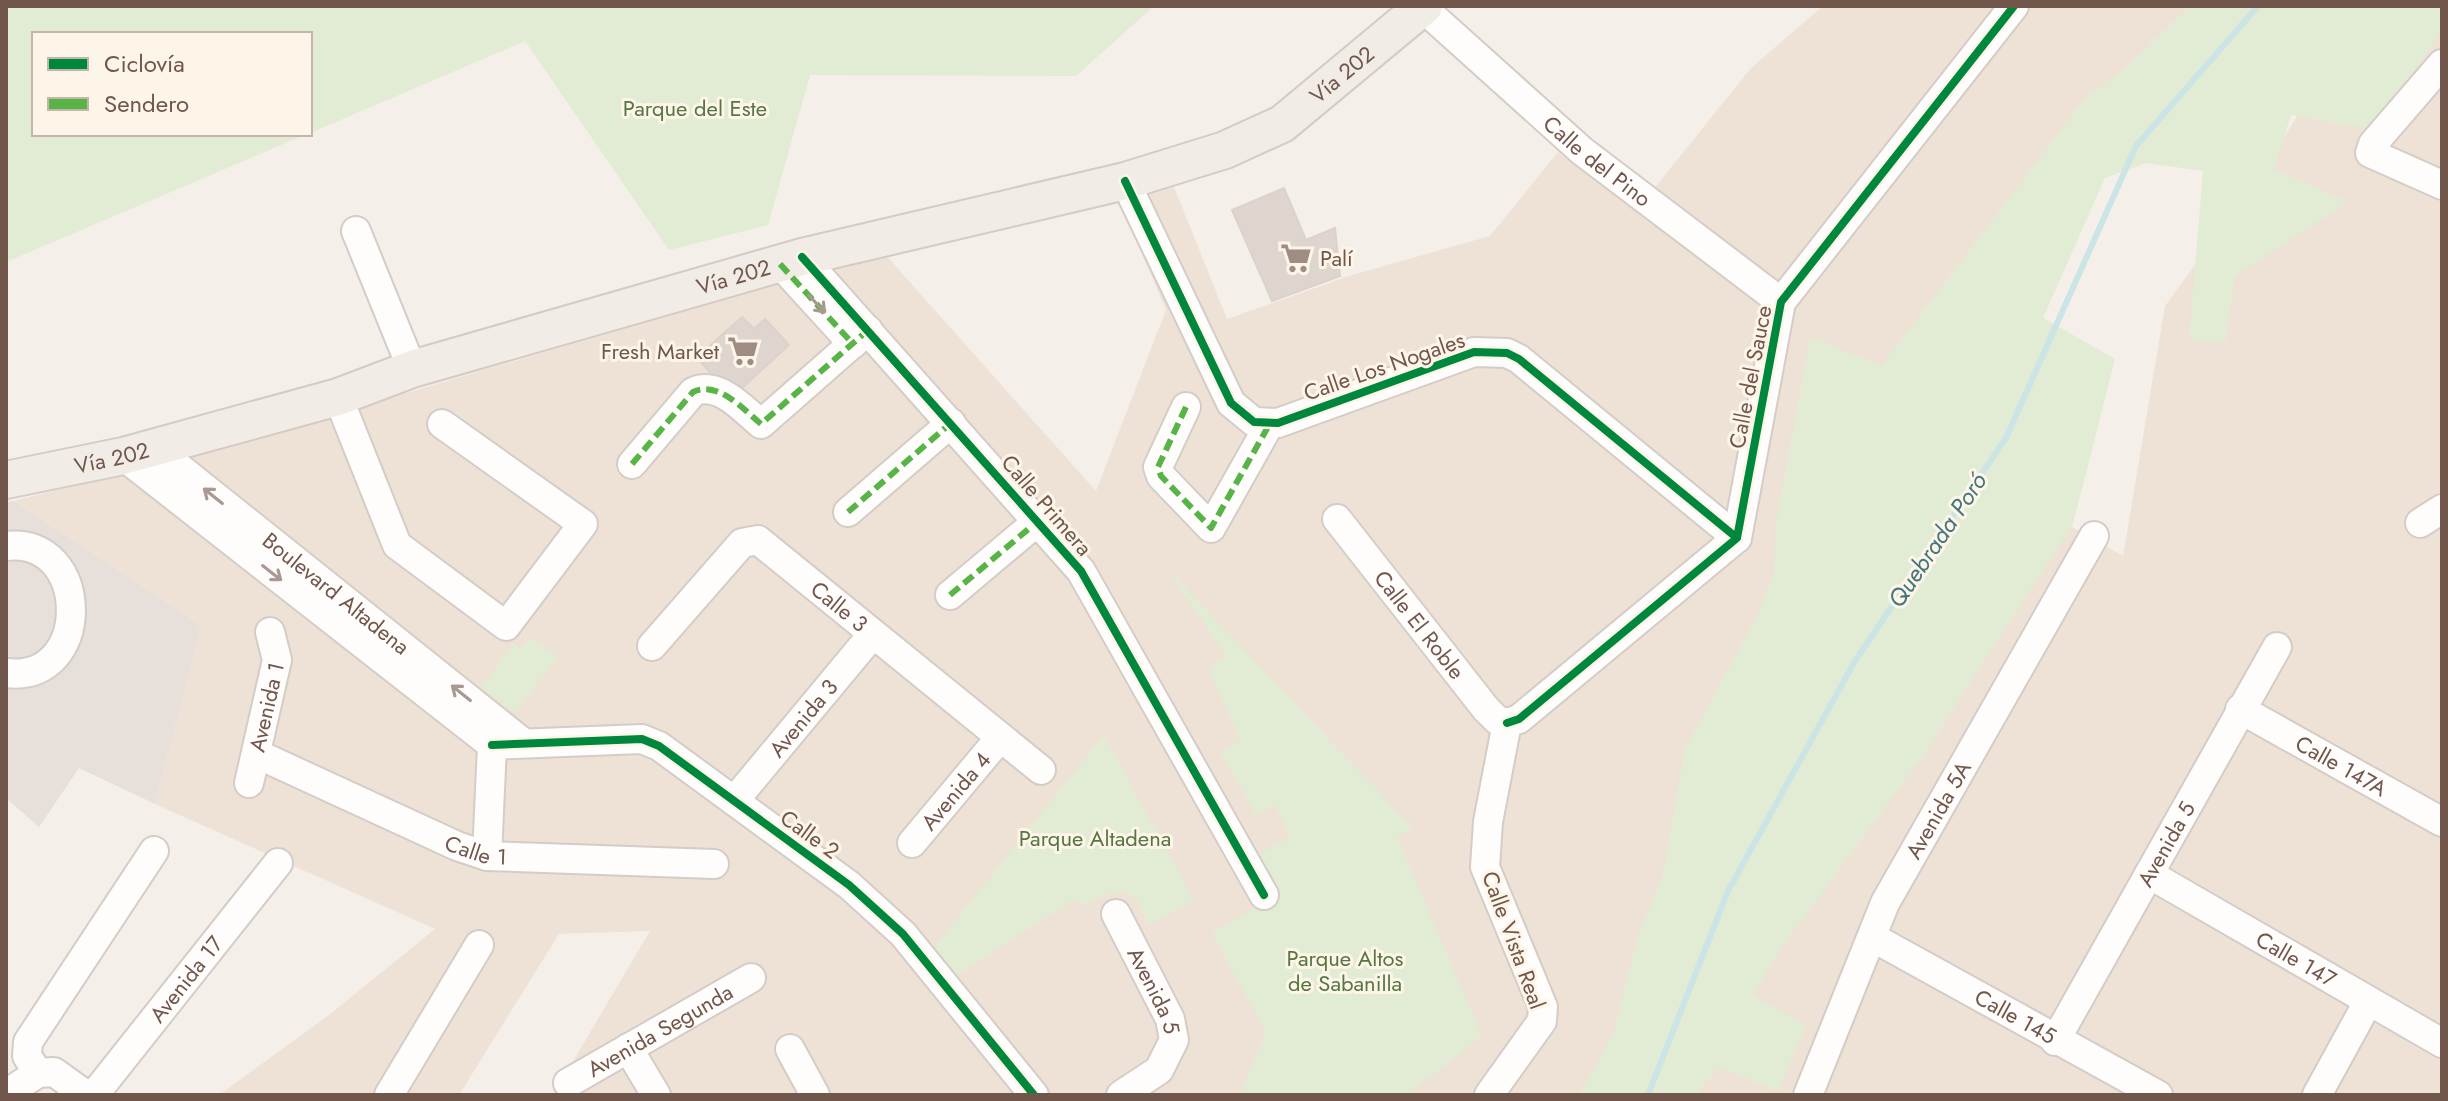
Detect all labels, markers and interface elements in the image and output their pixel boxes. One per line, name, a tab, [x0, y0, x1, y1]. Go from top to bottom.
legend	[32, 32, 312, 136]
street label: Vía 202	[1302, 38, 1381, 111]
text: Ciclovía	[104, 46, 185, 81]
text: Sendero	[104, 86, 189, 121]
park label: Parque del Este	[623, 92, 767, 124]
street label: Calle del Pino	[1536, 108, 1658, 214]
supermarket icon: Palí	[1279, 241, 1313, 275]
place label: Palí	[1320, 242, 1354, 274]
street label: Vía 202	[693, 251, 774, 303]
one-way arrow	[807, 294, 826, 314]
street label: Calle del Sauce	[1720, 303, 1780, 451]
street label: Calle Los Nogales	[1299, 323, 1469, 409]
supermarket icon: Fresh Market	[726, 334, 760, 368]
place label: Fresh Market	[601, 335, 720, 367]
street label: Vía 202	[71, 434, 153, 482]
street label: Calle Primera	[994, 447, 1100, 563]
water label: Quebrada Poró	[1879, 465, 1995, 614]
one-way arrow	[203, 487, 224, 504]
street label: Boulevard Altadena	[256, 525, 417, 662]
street label: Calle El Roble	[1367, 563, 1473, 686]
one-way arrow	[261, 564, 282, 581]
street label: Calle 3	[804, 573, 875, 639]
street label: Avenida 1	[241, 659, 292, 755]
street label: Avenida 3	[761, 672, 845, 764]
one-way arrow	[450, 684, 471, 702]
street label: Calle 147A	[2290, 727, 2393, 804]
street label: Avenida 4	[913, 744, 998, 837]
street label: Avenida 5A	[1897, 755, 1979, 865]
street label: Avenida 5	[2129, 795, 2203, 893]
street label: Calle 2	[774, 802, 846, 866]
park label: Parque Altadena	[1019, 822, 1171, 854]
street label: Calle 1	[439, 826, 508, 873]
street label: Calle Vista Real	[1474, 867, 1554, 1013]
street label: Calle 147	[2250, 923, 2343, 995]
street label: Avenida 17	[142, 929, 231, 1029]
street label: Avenida 5	[1120, 942, 1188, 1036]
park label: Parque Altos de Sabanilla	[1287, 942, 1404, 999]
street label: Avenida Segunda	[581, 976, 739, 1085]
street label: Calle 145	[1969, 981, 2062, 1052]

